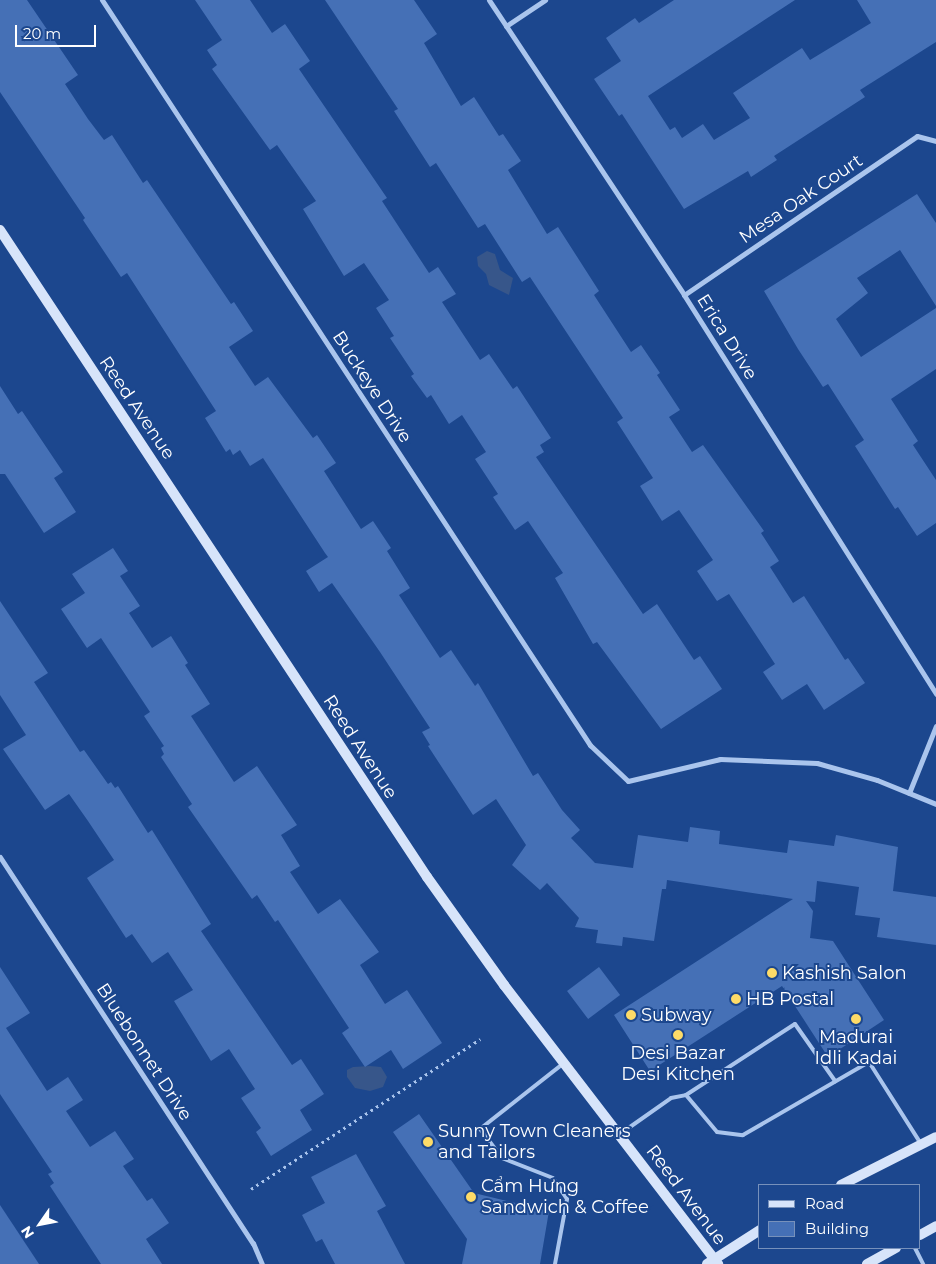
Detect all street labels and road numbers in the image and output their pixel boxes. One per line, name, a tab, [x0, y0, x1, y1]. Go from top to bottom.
street label: Mesa Oak Court	[735, 150, 867, 248]
street label: Erica Drive	[692, 290, 762, 384]
street label: Buckeye Drive	[328, 327, 416, 447]
street label: Reed Avenue	[95, 352, 179, 464]
street label: Reed Avenue	[318, 691, 402, 803]
street label: Bluebonnet Drive	[92, 979, 196, 1125]
street label: Reed Avenue	[641, 1141, 731, 1249]

